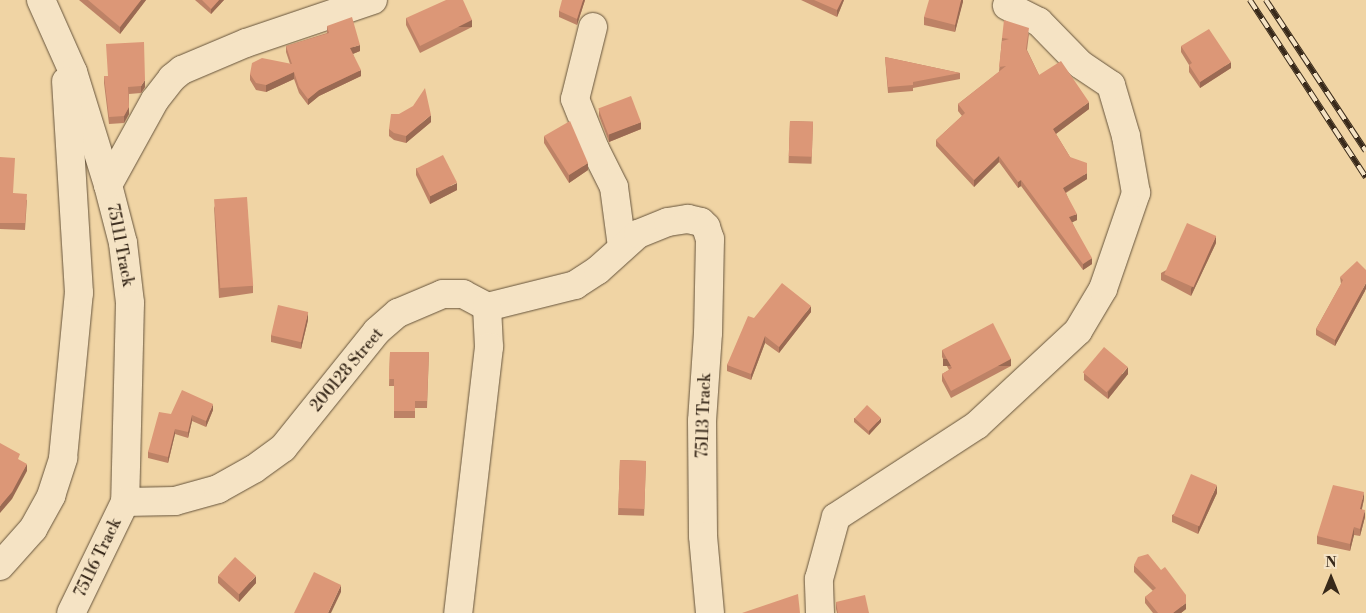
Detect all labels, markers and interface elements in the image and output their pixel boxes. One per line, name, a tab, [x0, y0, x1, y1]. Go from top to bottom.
street label: 75111 Track	[103, 202, 137, 288]
street label: 200128 Street	[307, 324, 387, 416]
street label: 75113 Track	[693, 373, 715, 459]
street label: 75116 Track	[71, 515, 125, 601]
north arrow	[1306, 553, 1356, 603]
text: N	[1325, 554, 1337, 572]

